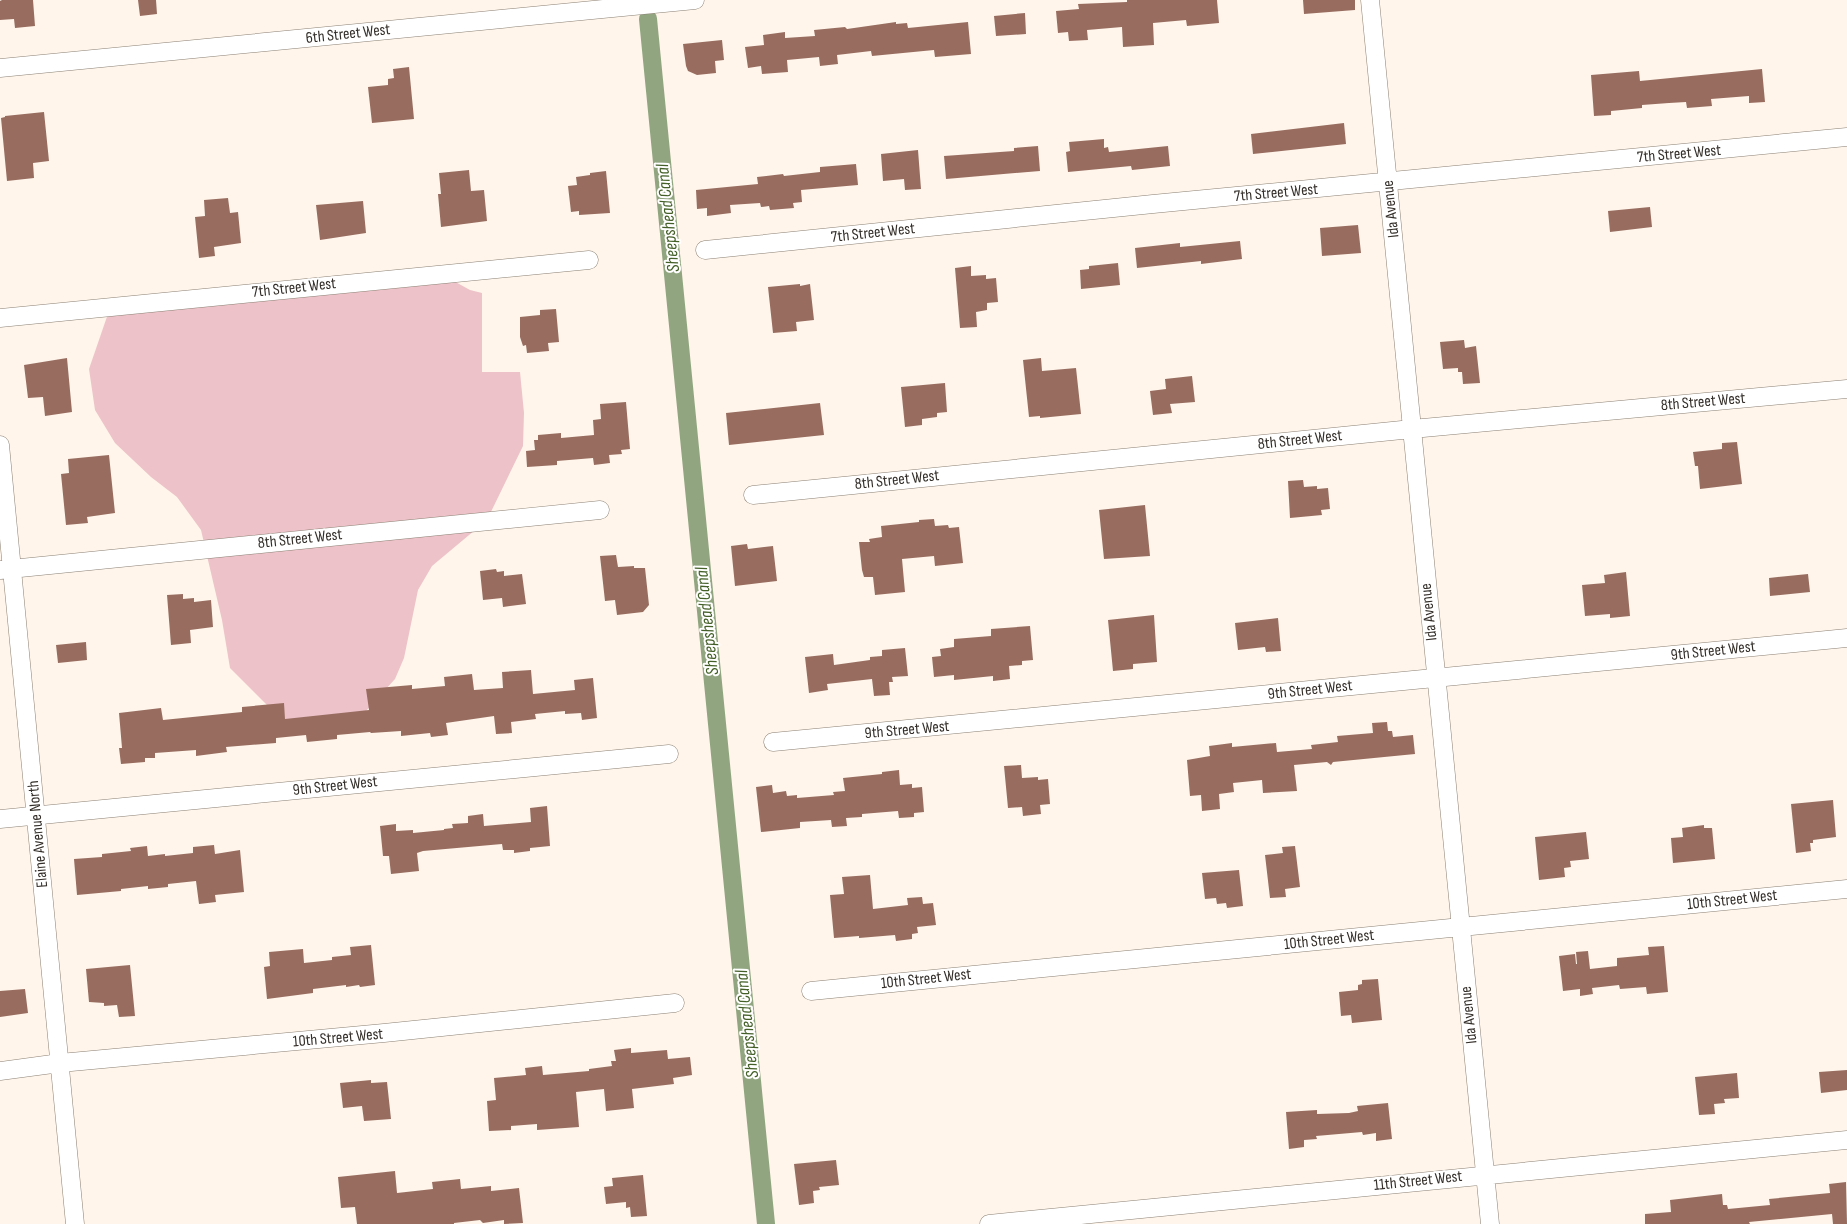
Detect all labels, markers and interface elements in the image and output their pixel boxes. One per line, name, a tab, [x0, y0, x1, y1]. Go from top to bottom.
street label: 6th Street West	[305, 20, 391, 48]
street label: 7th Street West	[1636, 141, 1722, 167]
water label: Sheepshead Canal	[652, 162, 684, 273]
street label: Ida Avenue	[1379, 179, 1403, 239]
street label: 7th Street West	[1233, 180, 1319, 206]
street label: 7th Street West	[830, 219, 916, 247]
street label: 7th Street West	[251, 274, 337, 302]
street label: 8th Street West	[1660, 389, 1746, 415]
street label: 8th Street West	[1257, 426, 1343, 454]
street label: 8th Street West	[854, 466, 940, 494]
street label: 8th Street West	[257, 525, 343, 553]
water label: Sheepshead Canal	[691, 565, 723, 676]
street label: Ida Avenue	[1417, 582, 1441, 642]
street label: 9th Street West	[1670, 637, 1756, 665]
street label: 9th Street West	[1267, 676, 1353, 704]
street label: 9th Street West	[864, 717, 950, 743]
street label: 9th Street West	[292, 772, 378, 800]
street label: Elaine Avenue North	[24, 780, 52, 888]
street label: 10th Street West	[1686, 886, 1778, 914]
street label: 10th Street West	[1283, 926, 1375, 954]
street label: 10th Street West	[880, 965, 972, 993]
water label: Sheepshead Canal	[731, 968, 763, 1079]
street label: Ida Avenue	[1457, 985, 1481, 1045]
street label: 10th Street West	[292, 1025, 384, 1051]
street label: 11th Street West	[1373, 1167, 1463, 1195]

